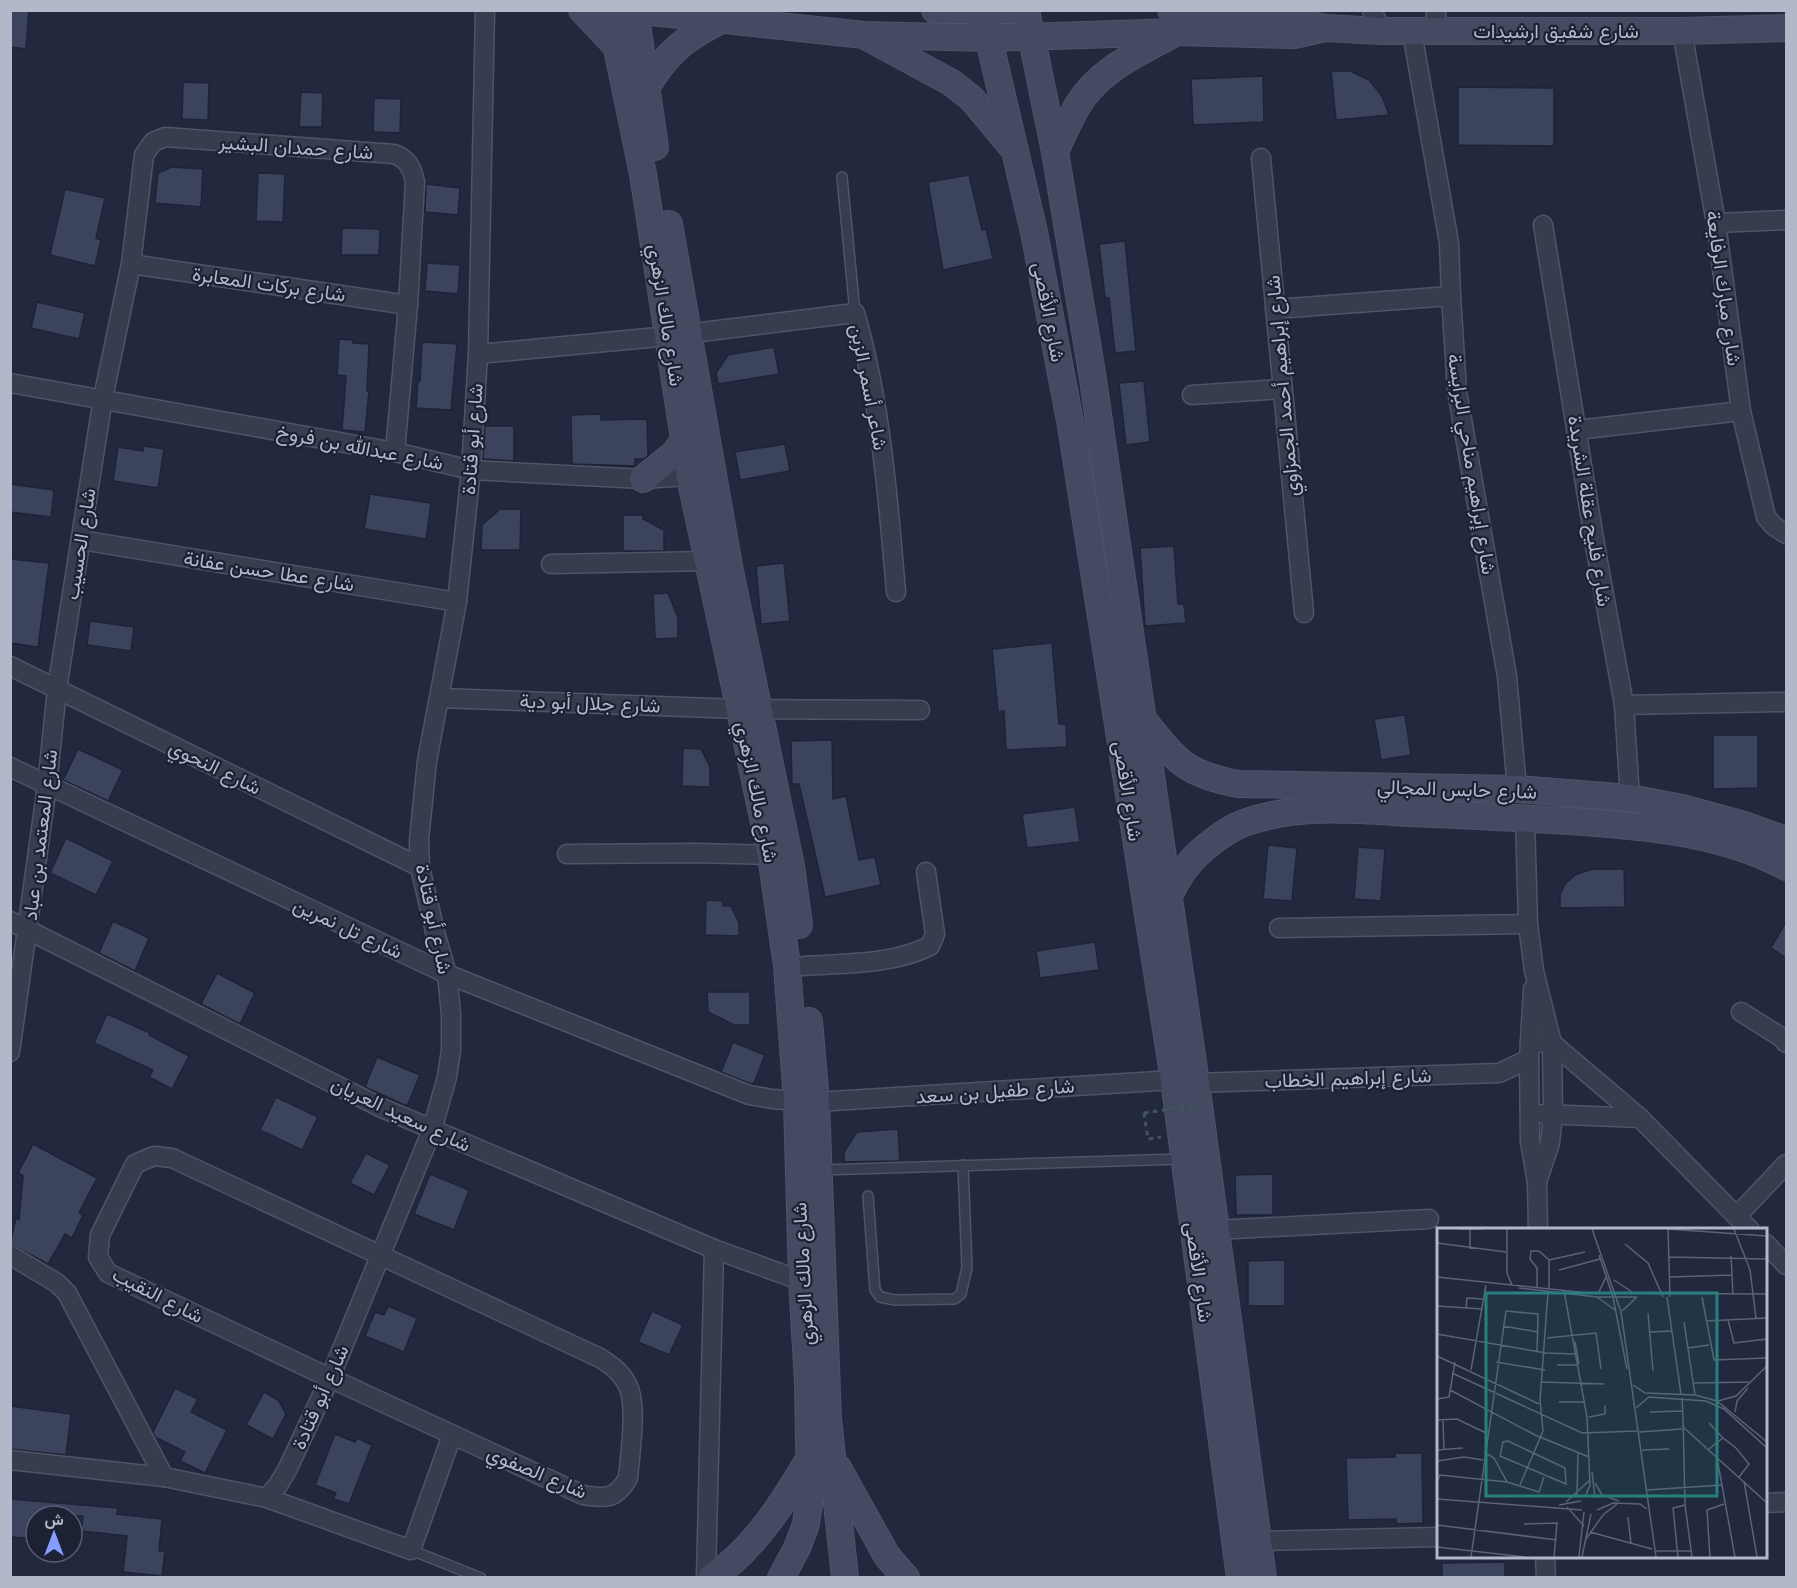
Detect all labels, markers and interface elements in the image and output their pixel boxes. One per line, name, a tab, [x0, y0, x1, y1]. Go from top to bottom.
street label: شارع شفيق ارشيدات	[1473, 19, 1639, 45]
street label: شارع حمدان البشير	[217, 130, 374, 166]
street label: شارع مبارك الرفايعة	[1699, 209, 1747, 367]
street label: شارع مالك الزهري	[638, 242, 689, 389]
street label: شارع الأقصى	[1026, 260, 1070, 364]
street label: شارع بركات المعابرة	[190, 261, 347, 309]
street label: شارع إبراهيم أحمد الجمزاوي	[1260, 274, 1309, 498]
street label: شاعر أسمر الزبن	[844, 322, 893, 452]
street label: شارع إبراهيم مناحي البرايسة	[1438, 352, 1501, 577]
street label: شارع أبو قتادة	[456, 382, 490, 496]
street label: شارع فليح عقلة الشريدة	[1561, 414, 1617, 609]
street label: شارع عبدالله بن فروخ	[274, 419, 445, 477]
street label: شارع الحسيب	[59, 487, 103, 602]
street label: شارع عطا حسن عفانة	[182, 546, 356, 598]
street label: شارع جلال أبو دية	[519, 689, 661, 719]
street label: شارع مالك الزهري	[725, 719, 784, 866]
street label: شارع النحوي	[163, 734, 265, 804]
street label: شارع الأقصى	[1106, 739, 1148, 843]
street label: شارع المعتمد بن عباد	[18, 748, 64, 922]
street label: شارع حابس المجالي	[1376, 774, 1537, 809]
street label: شارع أبو قتادة	[409, 862, 457, 977]
street label: شارع تل نمرين	[289, 892, 406, 966]
street label: شارع إبراهيم الخطاب	[1264, 1063, 1432, 1095]
street label: شارع سعيد العريان	[327, 1071, 475, 1159]
street label: شارع طفيل بن سعد	[915, 1073, 1076, 1111]
street label: شارع مالك الزهري	[787, 1201, 824, 1346]
street label: شارع الأقصى	[1178, 1220, 1218, 1324]
inset map	[1437, 1228, 1767, 1558]
street label: شارع النقيب	[108, 1262, 207, 1330]
street label: شارع أبو قتادة	[286, 1341, 356, 1454]
street label: شارع الصفوي	[481, 1440, 591, 1508]
north arrow	[24, 1504, 84, 1564]
text: ش	[44, 1509, 64, 1529]

